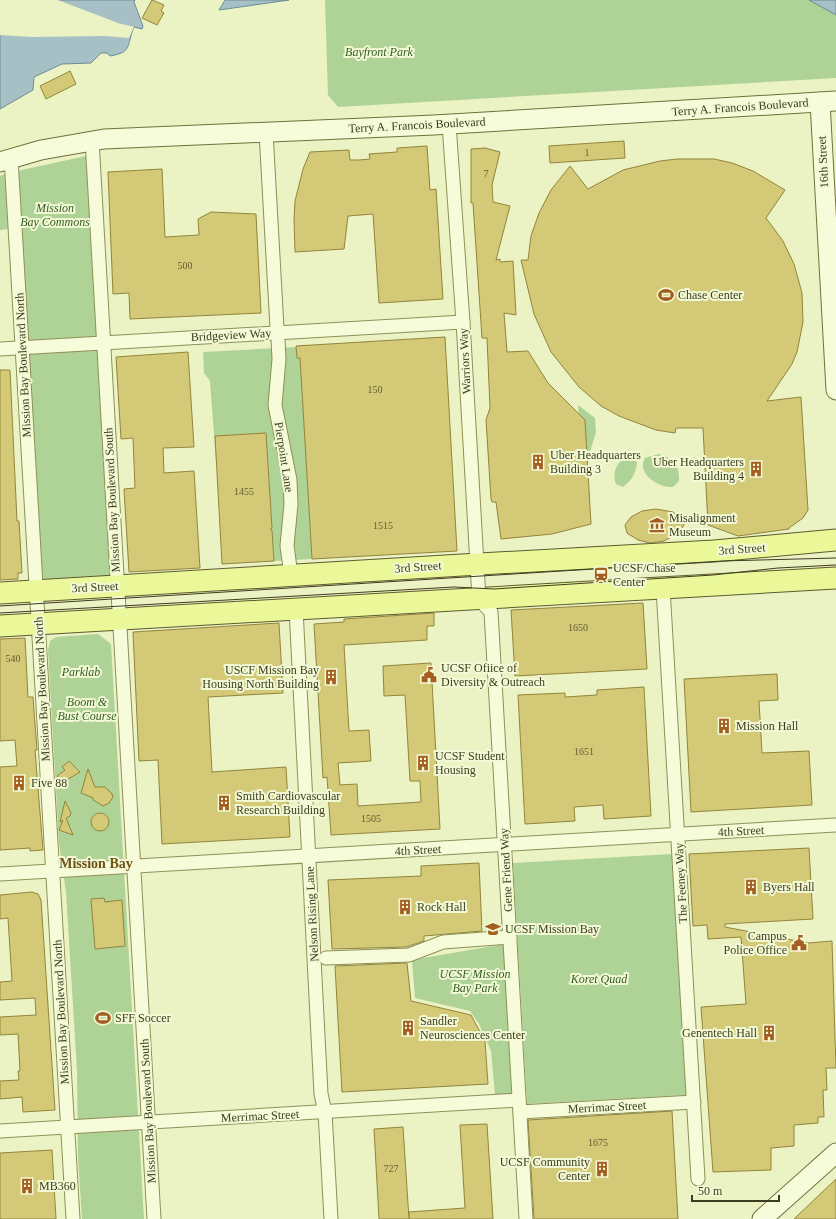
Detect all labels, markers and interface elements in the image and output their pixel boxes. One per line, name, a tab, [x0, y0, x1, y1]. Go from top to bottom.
park label: Bayfront Park	[345, 45, 414, 59]
street label: Terry A. Francois Boulevard	[671, 95, 809, 119]
street label: Terry A. Francois Boulevard	[348, 114, 486, 136]
street label: 16th Street	[815, 135, 831, 188]
house number: 1	[585, 147, 590, 158]
house number: 7	[484, 168, 489, 179]
park label: Mission Bay Commons	[20, 201, 90, 229]
house number: 500	[178, 260, 193, 271]
sports icon: Chase Center	[657, 286, 675, 304]
place label: Chase Center	[678, 288, 742, 302]
street label: Mission Bay Boulevard North	[12, 292, 34, 438]
street label: Bridgeview Way	[190, 326, 272, 344]
street label: Warriors Way	[456, 328, 474, 394]
house number: 150	[368, 384, 383, 395]
street label: Pierpoint Lane	[272, 421, 296, 493]
street label: Mission Bay Boulevard South	[101, 427, 123, 573]
place label: Uber Headquarters Building 3	[550, 448, 641, 476]
building icon: Uber Headquarters Building 3	[529, 453, 547, 471]
place label: Uber Headquarters Building 4	[653, 455, 744, 483]
building icon: Uber Headquarters Building 4	[747, 460, 765, 478]
house number: 1455	[234, 486, 254, 497]
place label: Misalignment Museum	[669, 511, 736, 539]
museum icon: Misalignment Museum	[648, 516, 666, 534]
house number: 1515	[373, 520, 393, 531]
street label: 3rd Street	[718, 540, 767, 558]
street label: 3rd Street	[394, 558, 443, 576]
place label: UCSF/Chase Center	[613, 561, 676, 589]
station icon: UCSF/Chase Center	[592, 566, 610, 584]
street label: 3rd Street	[71, 579, 119, 595]
street label: Mission Bay Boulevard North	[31, 616, 53, 762]
house number: 1650	[568, 622, 588, 633]
house number: 540	[6, 653, 21, 664]
place label: UCSF Ofiice of Diversity & Outreach	[441, 661, 545, 689]
place label: USCF Mission Bay Housing North Building	[202, 663, 319, 691]
park label: Parklab	[61, 665, 100, 679]
public building icon: UCSF Ofiice of Diversity & Outreach	[420, 666, 438, 684]
building icon: USCF Mission Bay Housing North Building	[322, 668, 340, 686]
park label: Boom & Bust Course	[57, 695, 117, 723]
building icon: Mission Hall	[715, 717, 733, 735]
place label: Mission Hall	[736, 719, 799, 733]
house number: 1651	[574, 746, 594, 757]
place label: UCSF Student Housing	[435, 749, 505, 777]
building icon: UCSF Student Housing	[414, 754, 432, 772]
building icon: Five 88	[10, 774, 28, 792]
place label: Five 88	[31, 776, 67, 790]
place label: Smith Cardiovascular Research Building	[236, 789, 340, 817]
building icon: Smith Cardiovascular Research Building	[215, 794, 233, 812]
house number: 1505	[361, 813, 381, 824]
street label: 4th Street	[718, 823, 765, 839]
street label: Gene Friend Way	[497, 828, 515, 912]
street label: 4th Street	[395, 842, 442, 858]
street label: The Feeney Way	[672, 842, 690, 924]
district label: Mission Bay	[59, 856, 133, 871]
street label: Nelson Rising Lane	[303, 866, 321, 962]
building icon: Byers Hall	[742, 878, 760, 896]
place label: Byers Hall	[763, 880, 815, 894]
building icon: Rock Hall	[396, 898, 414, 916]
place label: Rock Hall	[417, 900, 467, 914]
school or university icon: UCSF Mission Bay	[484, 920, 502, 938]
place label: UCSF Mission Bay	[505, 922, 599, 936]
place label: Campus Police Office	[724, 929, 787, 957]
public building icon: Campus Police Office	[790, 934, 808, 952]
street label: Mission Bay Boulevard North	[50, 939, 72, 1085]
park label: UCSF Mission Bay Park	[439, 967, 511, 995]
park label: Koret Quad	[570, 972, 628, 986]
sports icon: SFF Soccer	[94, 1009, 112, 1027]
place label: SFF Soccer	[115, 1011, 171, 1025]
place label: Sandler Neurosciences Center	[420, 1014, 525, 1042]
building icon: Sandler Neurosciences Center	[399, 1019, 417, 1037]
building icon: Genentech Hall	[760, 1024, 778, 1042]
place label: Genentech Hall	[682, 1026, 758, 1040]
street label: Mission Bay Boulevard South	[137, 1038, 159, 1184]
street label: Merrimac Street	[568, 1098, 647, 1116]
street label: Merrimac Street	[221, 1107, 300, 1125]
house number: 1675	[588, 1137, 608, 1148]
place label: UCSF Community Center	[500, 1155, 590, 1183]
building icon: UCSF Community Center	[593, 1160, 611, 1178]
house number: 727	[384, 1163, 399, 1174]
building icon: MB360	[18, 1177, 36, 1195]
scale bar	[692, 1177, 779, 1203]
place label: MB360	[39, 1179, 76, 1193]
text: 50 m	[698, 1184, 723, 1198]

